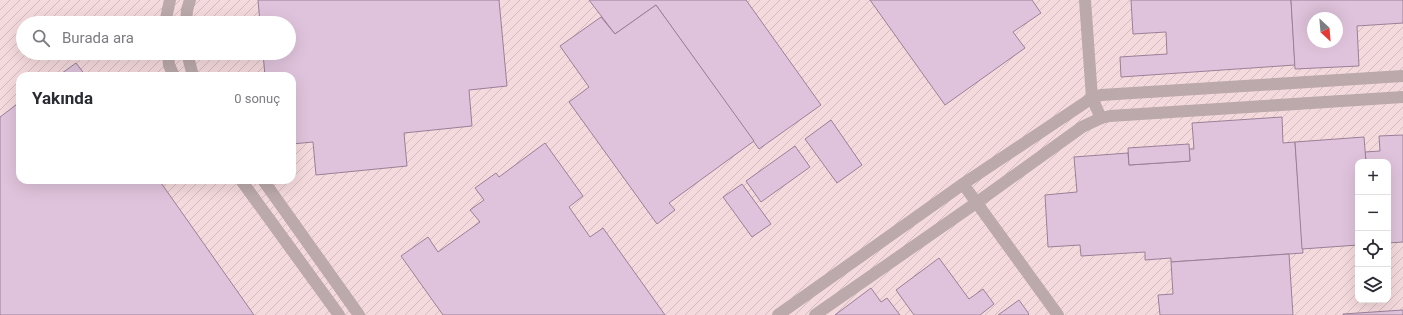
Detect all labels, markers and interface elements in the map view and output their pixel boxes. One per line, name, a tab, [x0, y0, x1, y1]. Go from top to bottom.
north arrow	[1307, 12, 1343, 48]
search box	[16, 16, 296, 60]
icon: search	[30, 27, 52, 49]
text: Burada ara	[62, 29, 134, 47]
text: Yakında	[32, 88, 93, 108]
text: 0 sonuç	[234, 91, 280, 106]
map controls	[1355, 159, 1391, 303]
button: +	[1355, 159, 1391, 195]
button: −	[1355, 195, 1391, 231]
button: locate	[1355, 231, 1391, 267]
button: layers	[1355, 267, 1391, 303]

